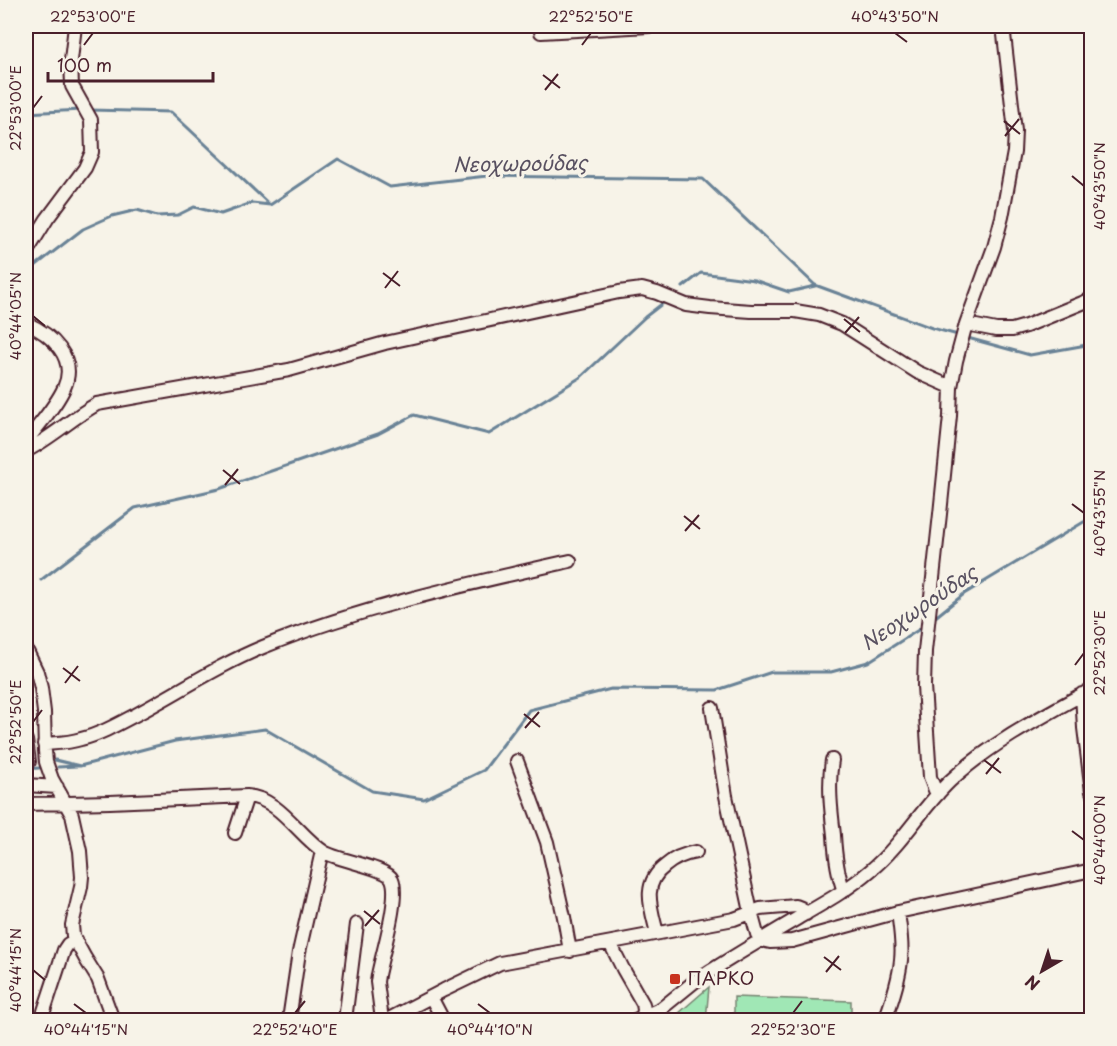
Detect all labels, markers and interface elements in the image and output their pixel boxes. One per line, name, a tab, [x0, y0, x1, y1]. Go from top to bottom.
text: 22°53'00"E	[50, 4, 136, 27]
text: 22°52'50"E	[548, 4, 634, 27]
text: 40°43'50"N	[851, 4, 939, 27]
scale bar	[48, 45, 213, 83]
text: 100 m	[57, 51, 112, 78]
text: 22°53'00"E	[3, 65, 26, 151]
text: 40°43'50"N	[1087, 142, 1110, 230]
water label: Νεοχωρούδας	[452, 147, 589, 179]
text: 40°44'05"N	[3, 272, 26, 360]
text: 40°43'55"N	[1087, 470, 1110, 556]
water label: Νεοχωρούδας	[854, 556, 984, 657]
text: 22°52'30"E	[1087, 610, 1110, 696]
text: 22°52'50"E	[3, 679, 26, 765]
text: 40°44'00"N	[1087, 795, 1110, 885]
text: 40°44'15"N	[3, 928, 26, 1012]
north arrow	[1012, 941, 1072, 1001]
place label: ΠΑΡΚΟ	[687, 964, 754, 991]
text: N	[1019, 970, 1044, 997]
marker: ΠΑΡΚΟ	[668, 972, 682, 986]
text: 40°44'15"N	[44, 1017, 128, 1040]
text: 22°52'40"E	[252, 1017, 338, 1040]
text: 40°44'10"N	[447, 1017, 533, 1040]
text: 22°52'30"E	[750, 1017, 836, 1040]

